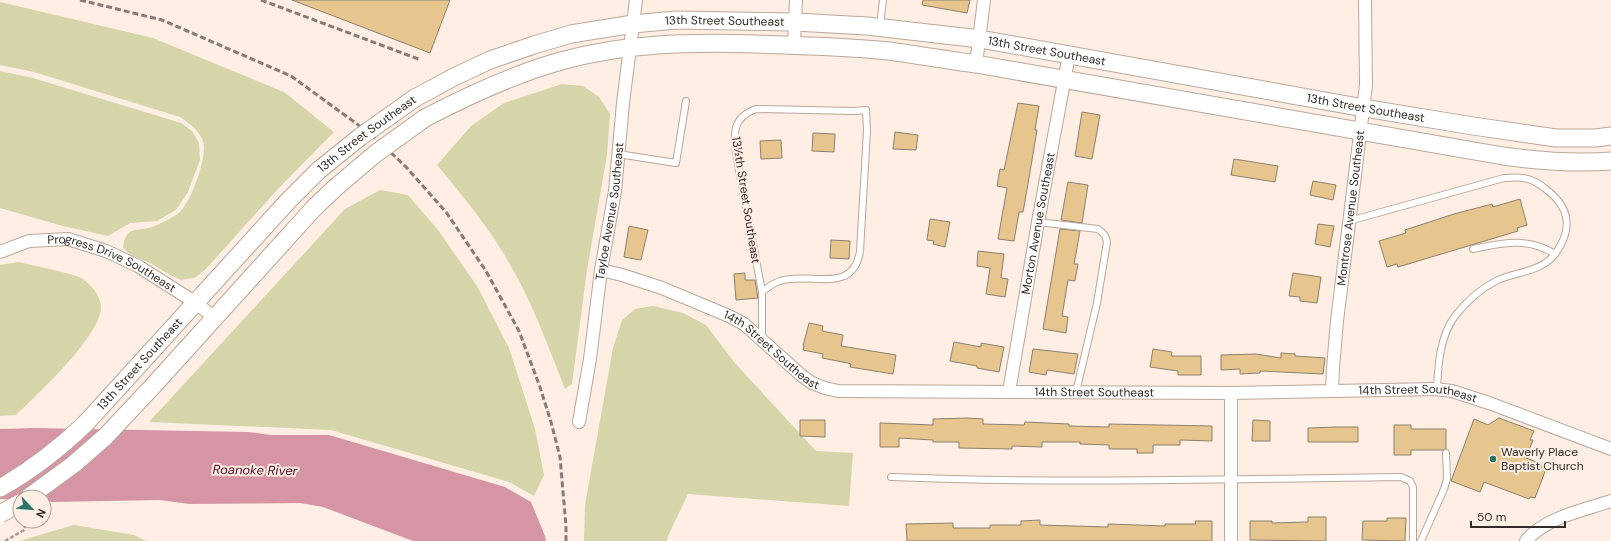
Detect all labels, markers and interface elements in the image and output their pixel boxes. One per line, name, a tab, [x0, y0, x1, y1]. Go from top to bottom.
street label: 13th Street Southeast	[664, 12, 785, 30]
street label: 13th Street Southeast	[987, 33, 1107, 69]
street label: 13th Street Southeast	[1306, 90, 1426, 126]
street label: 13th Street Southeast	[314, 92, 420, 176]
street label: Montrose Avenue Southeast	[1333, 129, 1368, 287]
street label: 13½th Street Southeast	[728, 135, 764, 265]
street label: Tayloe Avenue Southeast	[592, 141, 627, 281]
street label: Morton Avenue Southeast	[1018, 151, 1059, 296]
street label: Progress Drive Southeast	[47, 231, 179, 296]
street label: 14th Street Southeast	[721, 307, 822, 393]
street label: 13th Street Southeast	[94, 314, 186, 413]
street label: 14th Street Southeast	[1358, 381, 1479, 407]
street label: 14th Street Southeast	[1035, 384, 1155, 401]
place label: Waverly Place Baptist Church	[1501, 444, 1584, 474]
marker: Waverly Place Baptist Church	[1488, 454, 1498, 464]
water label: Roanoke River	[212, 461, 299, 479]
north arrow	[12, 489, 52, 529]
scale bar	[1471, 503, 1565, 529]
text: N	[33, 507, 49, 520]
text: 50 m	[1477, 509, 1506, 525]

